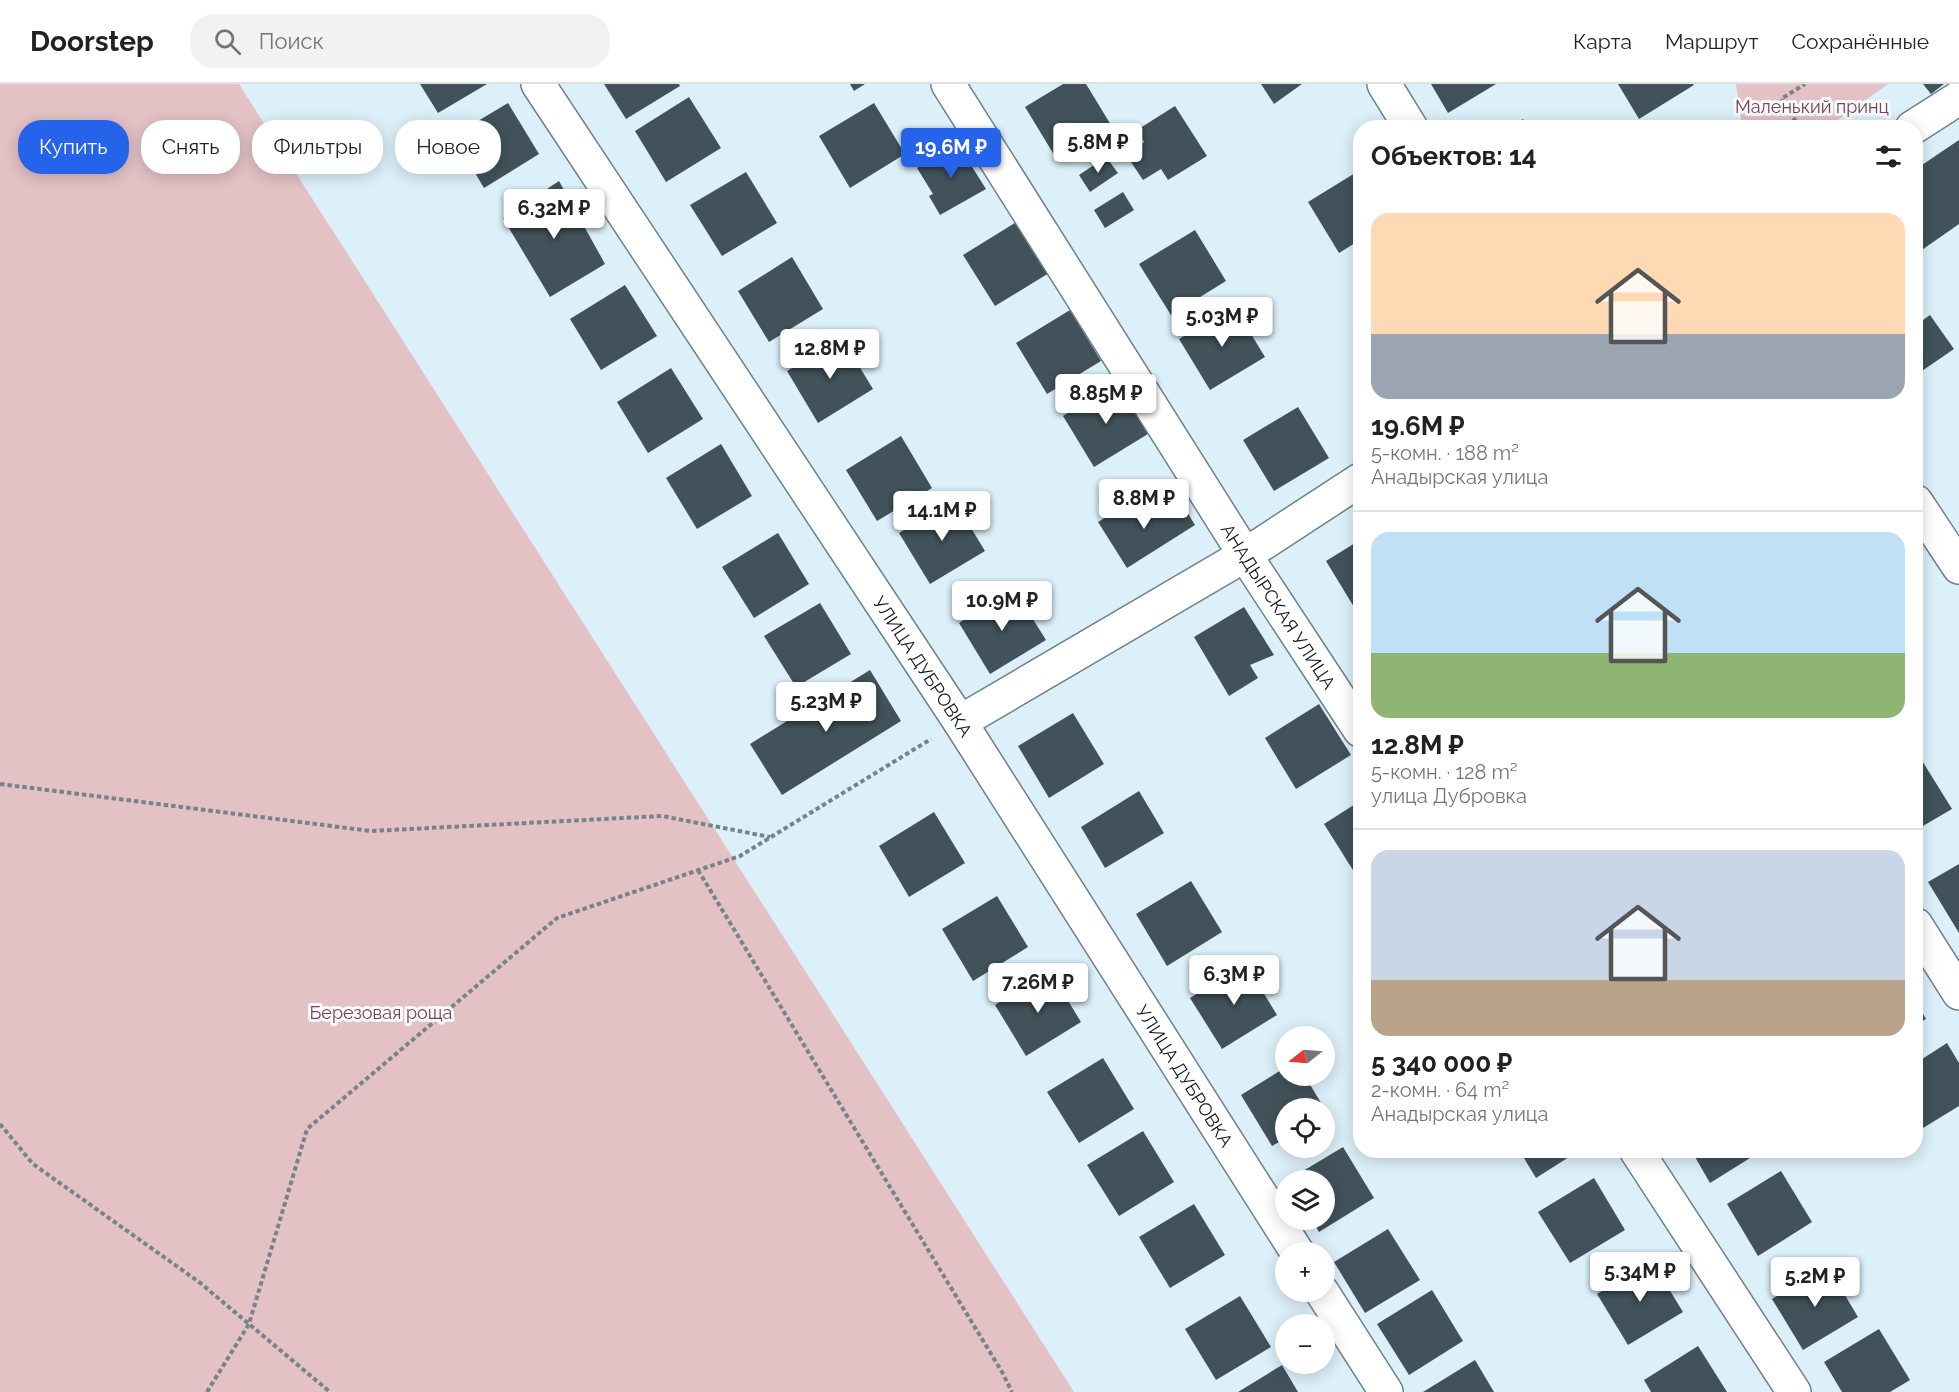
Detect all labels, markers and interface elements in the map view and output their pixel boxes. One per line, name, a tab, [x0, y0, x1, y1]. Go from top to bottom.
search box	[190, 14, 610, 68]
text: Doorstep	[30, 25, 154, 58]
icon: search	[211, 25, 244, 58]
text: Поиск	[259, 28, 324, 54]
text: Карта	[1573, 29, 1632, 54]
text: Маршрут	[1665, 29, 1758, 54]
text: Сохранённые	[1791, 29, 1929, 54]
park label: Маленький принц	[1735, 96, 1889, 117]
chip: Купить	[18, 120, 129, 174]
chip: Снять	[141, 120, 240, 174]
chip: Фильтры	[252, 120, 383, 174]
chip: Новое	[395, 120, 501, 174]
pin: 5.8M ₽	[1049, 123, 1147, 174]
pin: 19.6M ₽	[896, 128, 1006, 179]
text: 5.8M ₽	[1067, 130, 1129, 154]
text: 19.6M ₽	[915, 135, 987, 159]
icon: filters	[1872, 140, 1905, 173]
text: Объектов: 14	[1371, 141, 1537, 171]
pin: 6.32M ₽	[499, 189, 609, 240]
text: 6.32M ₽	[518, 196, 590, 220]
icon: home	[1584, 252, 1692, 360]
pin: 5.03M ₽	[1167, 297, 1277, 348]
text: 5.03M ₽	[1186, 304, 1258, 328]
pin: 12.8M ₽	[775, 329, 885, 380]
text: 12.8M ₽	[794, 336, 866, 360]
pin: 8.85M ₽	[1051, 374, 1161, 425]
text: 8.85M ₽	[1069, 381, 1143, 405]
text: 19.6M ₽	[1371, 411, 1465, 441]
text: 5-комн. · 188 m²	[1371, 441, 1519, 465]
text: Анадырская улица	[1371, 465, 1548, 489]
pin: 8.8M ₽	[1095, 479, 1193, 530]
text: 8.8M ₽	[1113, 486, 1175, 510]
pin: 14.1M ₽	[887, 491, 997, 542]
text: 14.1M ₽	[907, 498, 977, 522]
street label: АНАДЫРСКАЯ УЛИЦА	[1217, 520, 1340, 693]
icon: home	[1584, 571, 1692, 679]
pin: 10.9M ₽	[947, 581, 1057, 632]
text: 10.9M ₽	[966, 588, 1038, 612]
street label: УЛИЦА ДУБРОВКА	[869, 592, 977, 740]
pin: 5.23M ₽	[771, 682, 881, 733]
text: 5.23M ₽	[790, 689, 862, 713]
text: 12.8M ₽	[1371, 730, 1464, 760]
text: 5-комн. · 128 m²	[1371, 760, 1518, 784]
text: улица Дубровка	[1371, 784, 1527, 808]
icon: home	[1584, 889, 1692, 997]
pin: 6.3M ₽	[1185, 955, 1283, 1006]
text: 6.3M ₽	[1203, 962, 1265, 986]
pin: 7.26M ₽	[983, 963, 1093, 1014]
text: 7.26M ₽	[1002, 970, 1074, 994]
street label: УЛИЦА ДУБРОВКА	[1132, 1001, 1238, 1150]
park label: Березовая роща	[310, 1002, 452, 1023]
north arrow	[1275, 1026, 1335, 1086]
map controls	[1275, 1026, 1335, 1374]
text: 5 340 000 ₽	[1371, 1048, 1512, 1078]
text: 2-комн. · 64 m²	[1371, 1078, 1509, 1102]
button: locate	[1275, 1098, 1335, 1158]
text: Анадырская улица	[1371, 1102, 1548, 1126]
button: layers	[1275, 1170, 1335, 1230]
button: +	[1275, 1242, 1335, 1302]
pin: 5.34M ₽	[1585, 1252, 1695, 1303]
pin: 5.2M ₽	[1766, 1257, 1864, 1308]
text: 5.34M ₽	[1604, 1259, 1676, 1283]
text: 5.2M ₽	[1785, 1264, 1845, 1288]
button: −	[1275, 1314, 1335, 1374]

